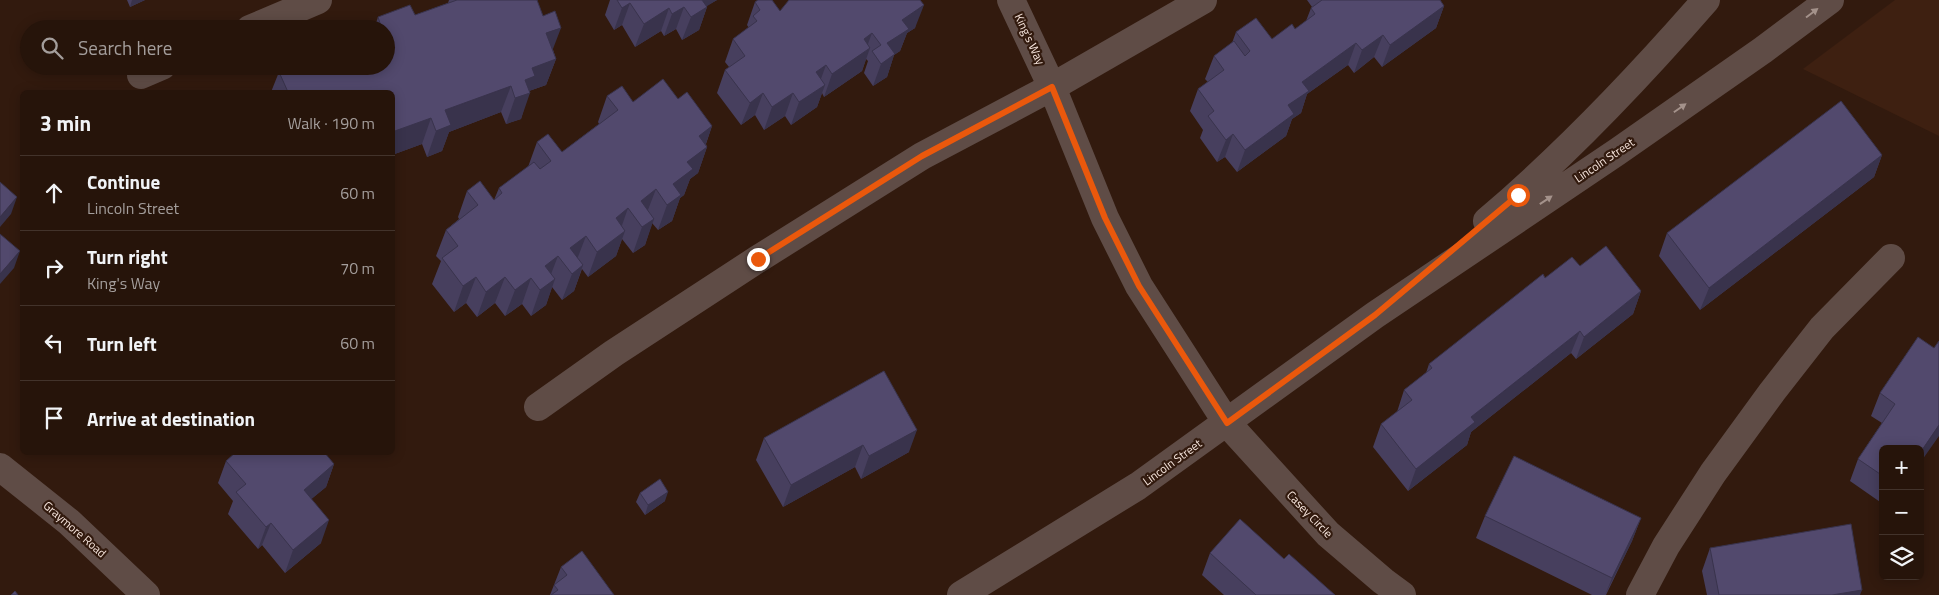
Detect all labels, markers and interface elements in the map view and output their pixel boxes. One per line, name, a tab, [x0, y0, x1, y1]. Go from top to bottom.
one-way arrow	[1805, 8, 1819, 18]
street label: King's Way	[1010, 10, 1050, 68]
search box	[20, 20, 395, 75]
text: Search here	[78, 33, 172, 62]
icon: search	[38, 34, 66, 62]
one-way arrow	[1673, 103, 1687, 113]
text: 3 min	[40, 107, 91, 139]
text: Walk · 190 m	[287, 111, 375, 135]
street label: Lincoln Street	[1570, 132, 1639, 187]
text: Continue	[87, 167, 160, 196]
icon: ahead	[40, 179, 68, 207]
text: 60 m	[340, 181, 375, 205]
route start	[1507, 184, 1530, 207]
one-way arrow	[1539, 195, 1553, 205]
text: Lincoln Street	[87, 196, 179, 220]
text: Turn right	[87, 242, 168, 271]
route end	[747, 248, 770, 271]
icon: right	[40, 254, 68, 282]
text: 70 m	[340, 256, 375, 280]
text: King's Way	[87, 271, 160, 295]
icon: left	[40, 329, 68, 357]
text: Turn left	[87, 329, 157, 358]
text: 60 m	[340, 331, 375, 355]
icon: arrive	[40, 404, 68, 432]
text: Arrive at destination	[87, 404, 255, 433]
street label: Lincoln Street	[1138, 434, 1206, 490]
map controls	[1879, 445, 1924, 580]
button: +	[1879, 445, 1924, 490]
street label: Casey Circle	[1282, 486, 1338, 542]
button: −	[1879, 490, 1924, 535]
street label: Graymore Road	[39, 496, 111, 562]
button: layers	[1879, 535, 1924, 580]

